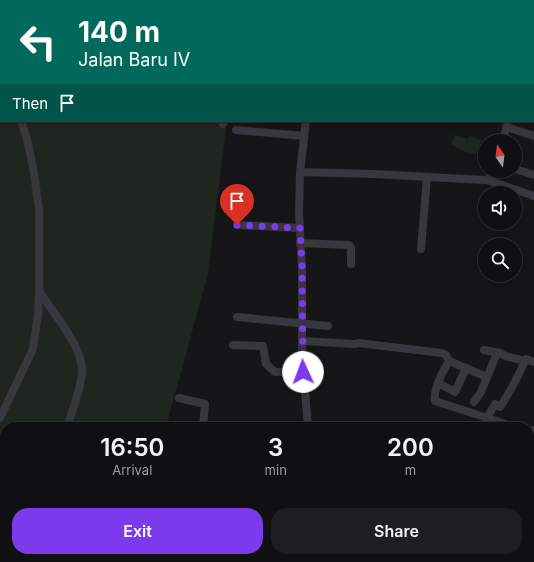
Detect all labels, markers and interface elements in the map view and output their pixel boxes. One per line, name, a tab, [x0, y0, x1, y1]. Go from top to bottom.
text: 140 m	[78, 15, 160, 49]
icon: left	[12, 16, 64, 68]
text: Jalan Baru IV	[78, 49, 190, 70]
icon: arrive	[56, 92, 78, 114]
text: Then	[12, 94, 48, 113]
north arrow	[478, 134, 522, 178]
map controls	[478, 134, 522, 282]
pin	[220, 184, 254, 225]
button: sound	[478, 186, 522, 230]
icon: arrive	[226, 190, 248, 212]
button: search	[478, 238, 522, 282]
position arrow	[282, 351, 324, 393]
text: 16:50	[100, 433, 164, 462]
text: 3	[268, 433, 283, 462]
text: 200	[387, 433, 434, 462]
text: Arrival	[112, 462, 152, 478]
text: min	[265, 462, 287, 478]
text: m	[405, 462, 416, 478]
button: Exit	[12, 508, 263, 554]
button: Share	[271, 508, 522, 554]

